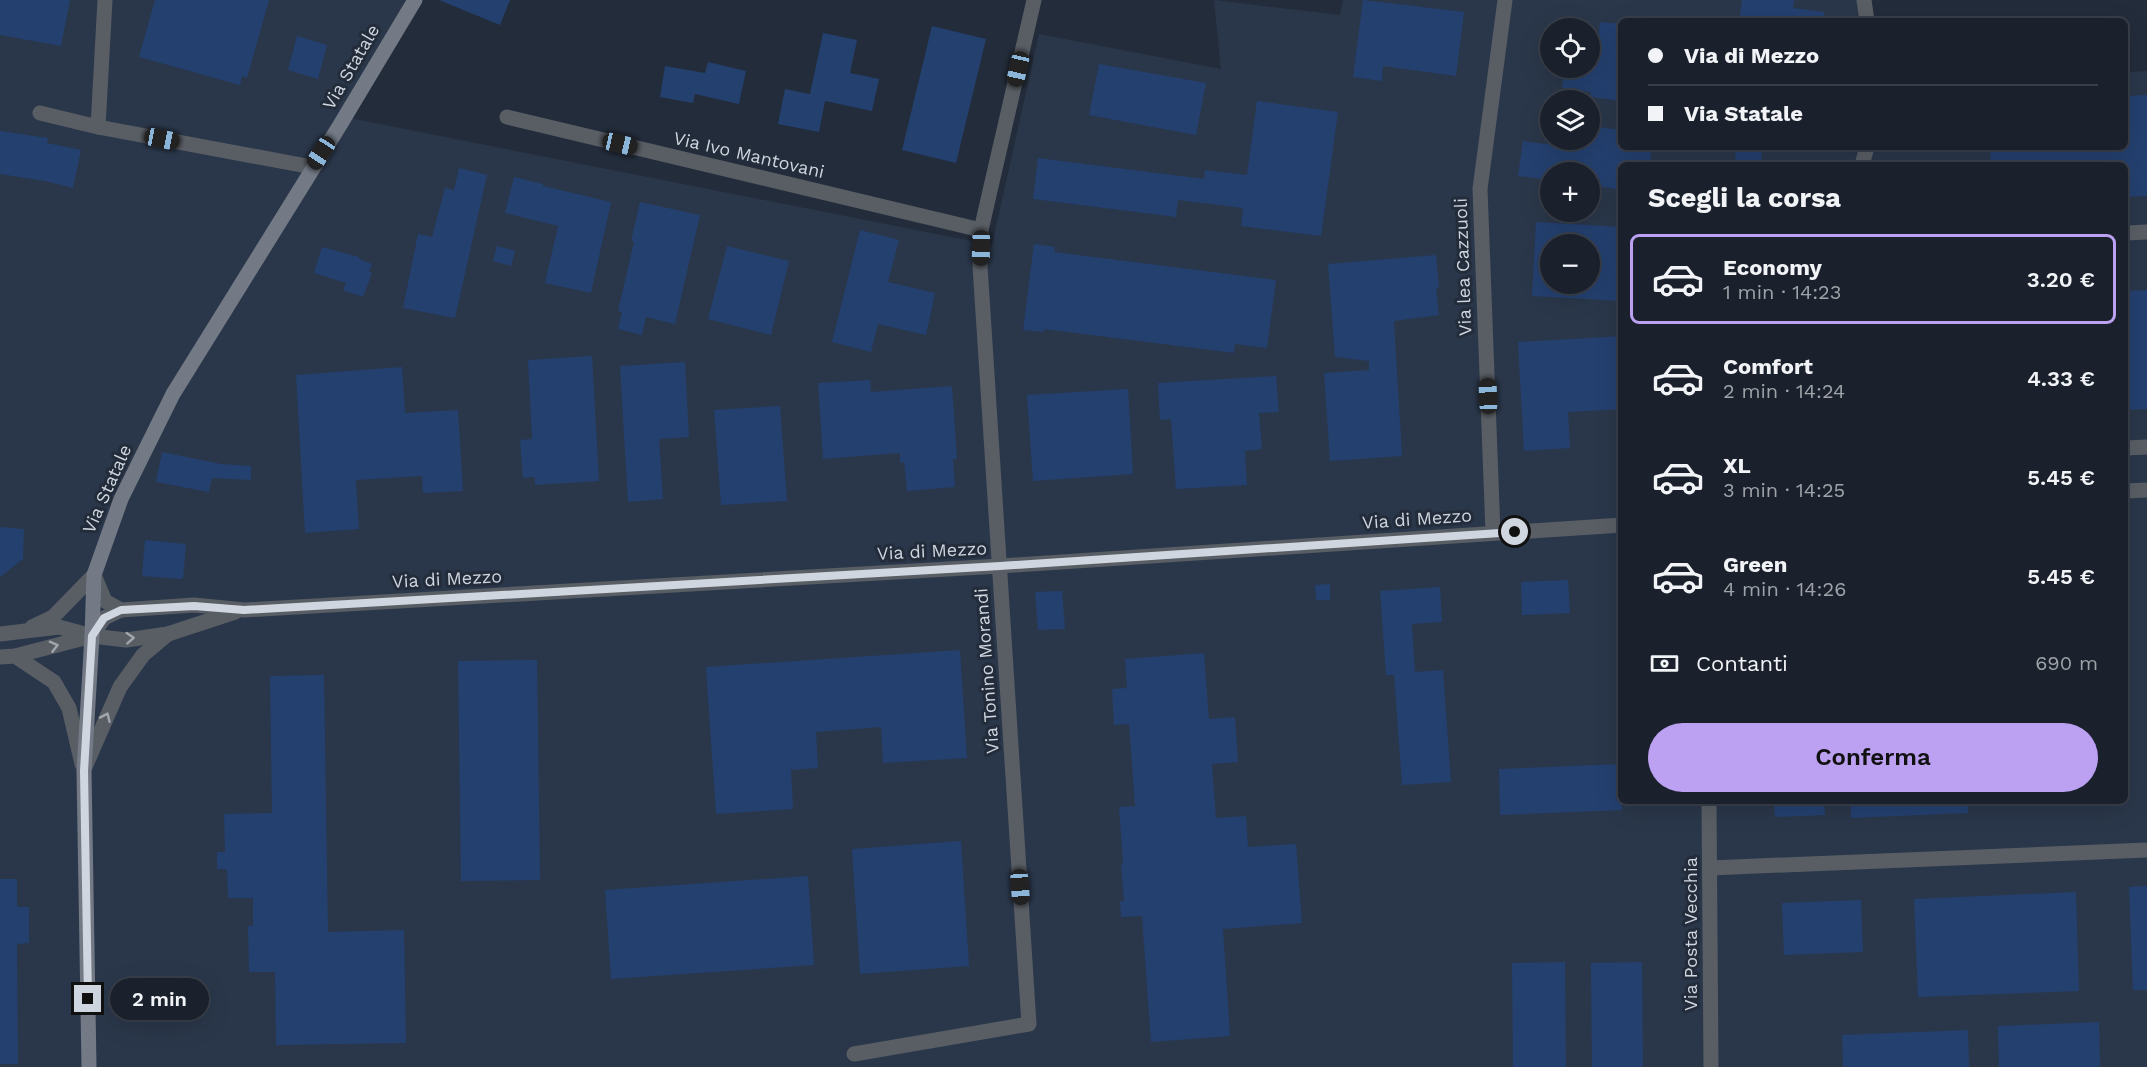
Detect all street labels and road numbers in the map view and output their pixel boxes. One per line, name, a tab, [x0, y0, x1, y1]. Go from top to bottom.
street label: Via Statale	[318, 20, 383, 113]
street label: Via Ivo Mantovani	[672, 127, 827, 182]
street label: Via lea Cazzuoli	[1450, 198, 1475, 336]
street label: Via Statale	[78, 441, 135, 536]
street label: Via di Mezzo	[1361, 504, 1473, 533]
street label: Via di Mezzo	[876, 537, 987, 564]
street label: Via di Mezzo	[391, 565, 502, 592]
street label: Via Tonino Morandi	[970, 587, 1003, 755]
street label: Via Posta Vecchia	[1680, 857, 1701, 1011]

